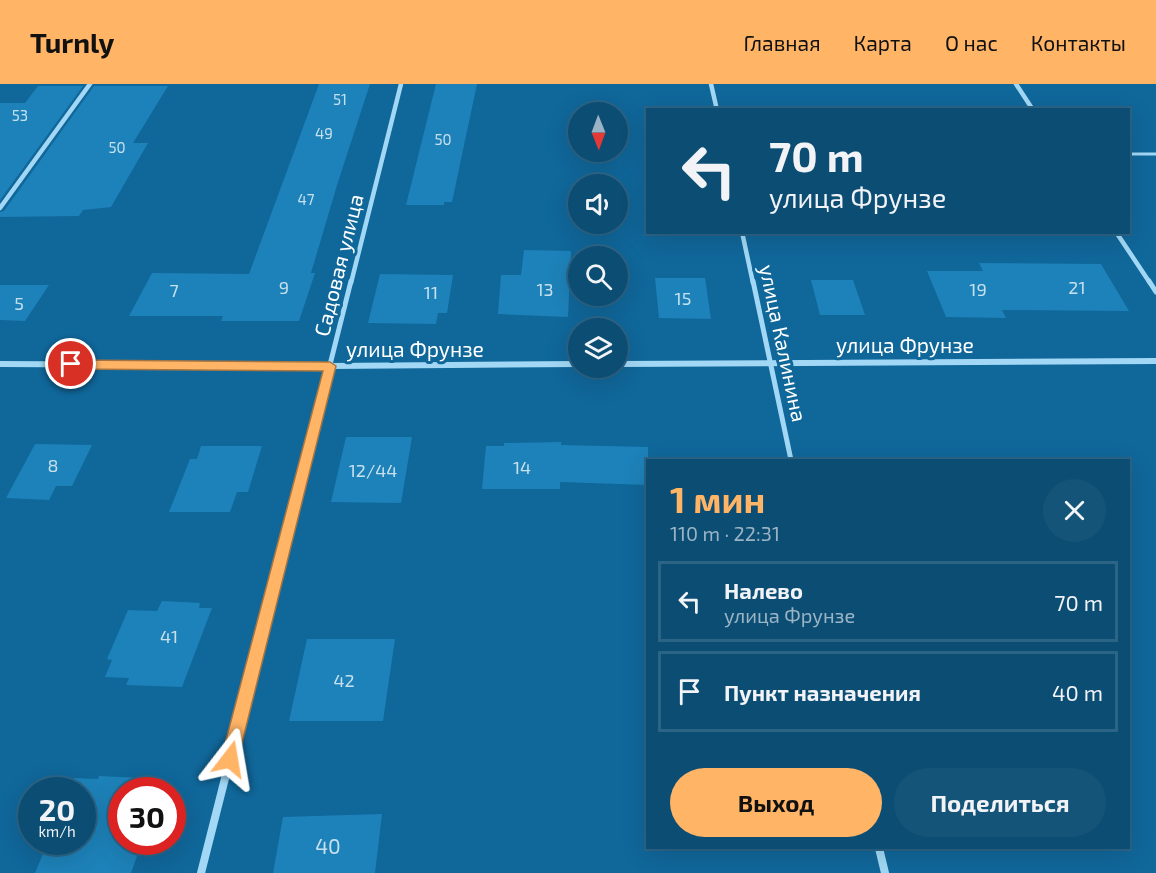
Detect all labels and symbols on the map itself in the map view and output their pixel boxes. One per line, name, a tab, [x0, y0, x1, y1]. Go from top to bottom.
house number: 51	[333, 90, 347, 108]
north arrow	[568, 102, 628, 162]
house number: 53	[12, 106, 28, 124]
house number: 49	[315, 124, 333, 142]
house number: 50	[434, 130, 452, 148]
house number: 50	[108, 138, 126, 156]
house number: 47	[298, 190, 315, 208]
street label: Садовая улица	[308, 191, 369, 339]
street label: улица Калинина	[754, 262, 813, 424]
house number: 9	[279, 276, 289, 298]
house number: 21	[1068, 276, 1086, 298]
house number: 13	[536, 278, 554, 300]
house number: 19	[969, 278, 987, 300]
house number: 7	[169, 279, 179, 301]
house number: 11	[424, 281, 438, 303]
house number: 15	[675, 287, 691, 309]
house number: 5	[14, 292, 24, 314]
street label: улица Фрунзе	[836, 332, 974, 358]
street label: улица Фрунзе	[346, 336, 484, 362]
pin	[45, 338, 96, 389]
house number: 8	[48, 454, 58, 476]
house number: 14	[513, 456, 531, 478]
house number: 12/44	[349, 459, 397, 481]
house number: 41	[160, 625, 178, 647]
house number: 42	[333, 669, 355, 691]
position arrow	[198, 727, 262, 791]
speed limit sign: 30	[108, 777, 186, 855]
house number: 40	[315, 833, 341, 858]

